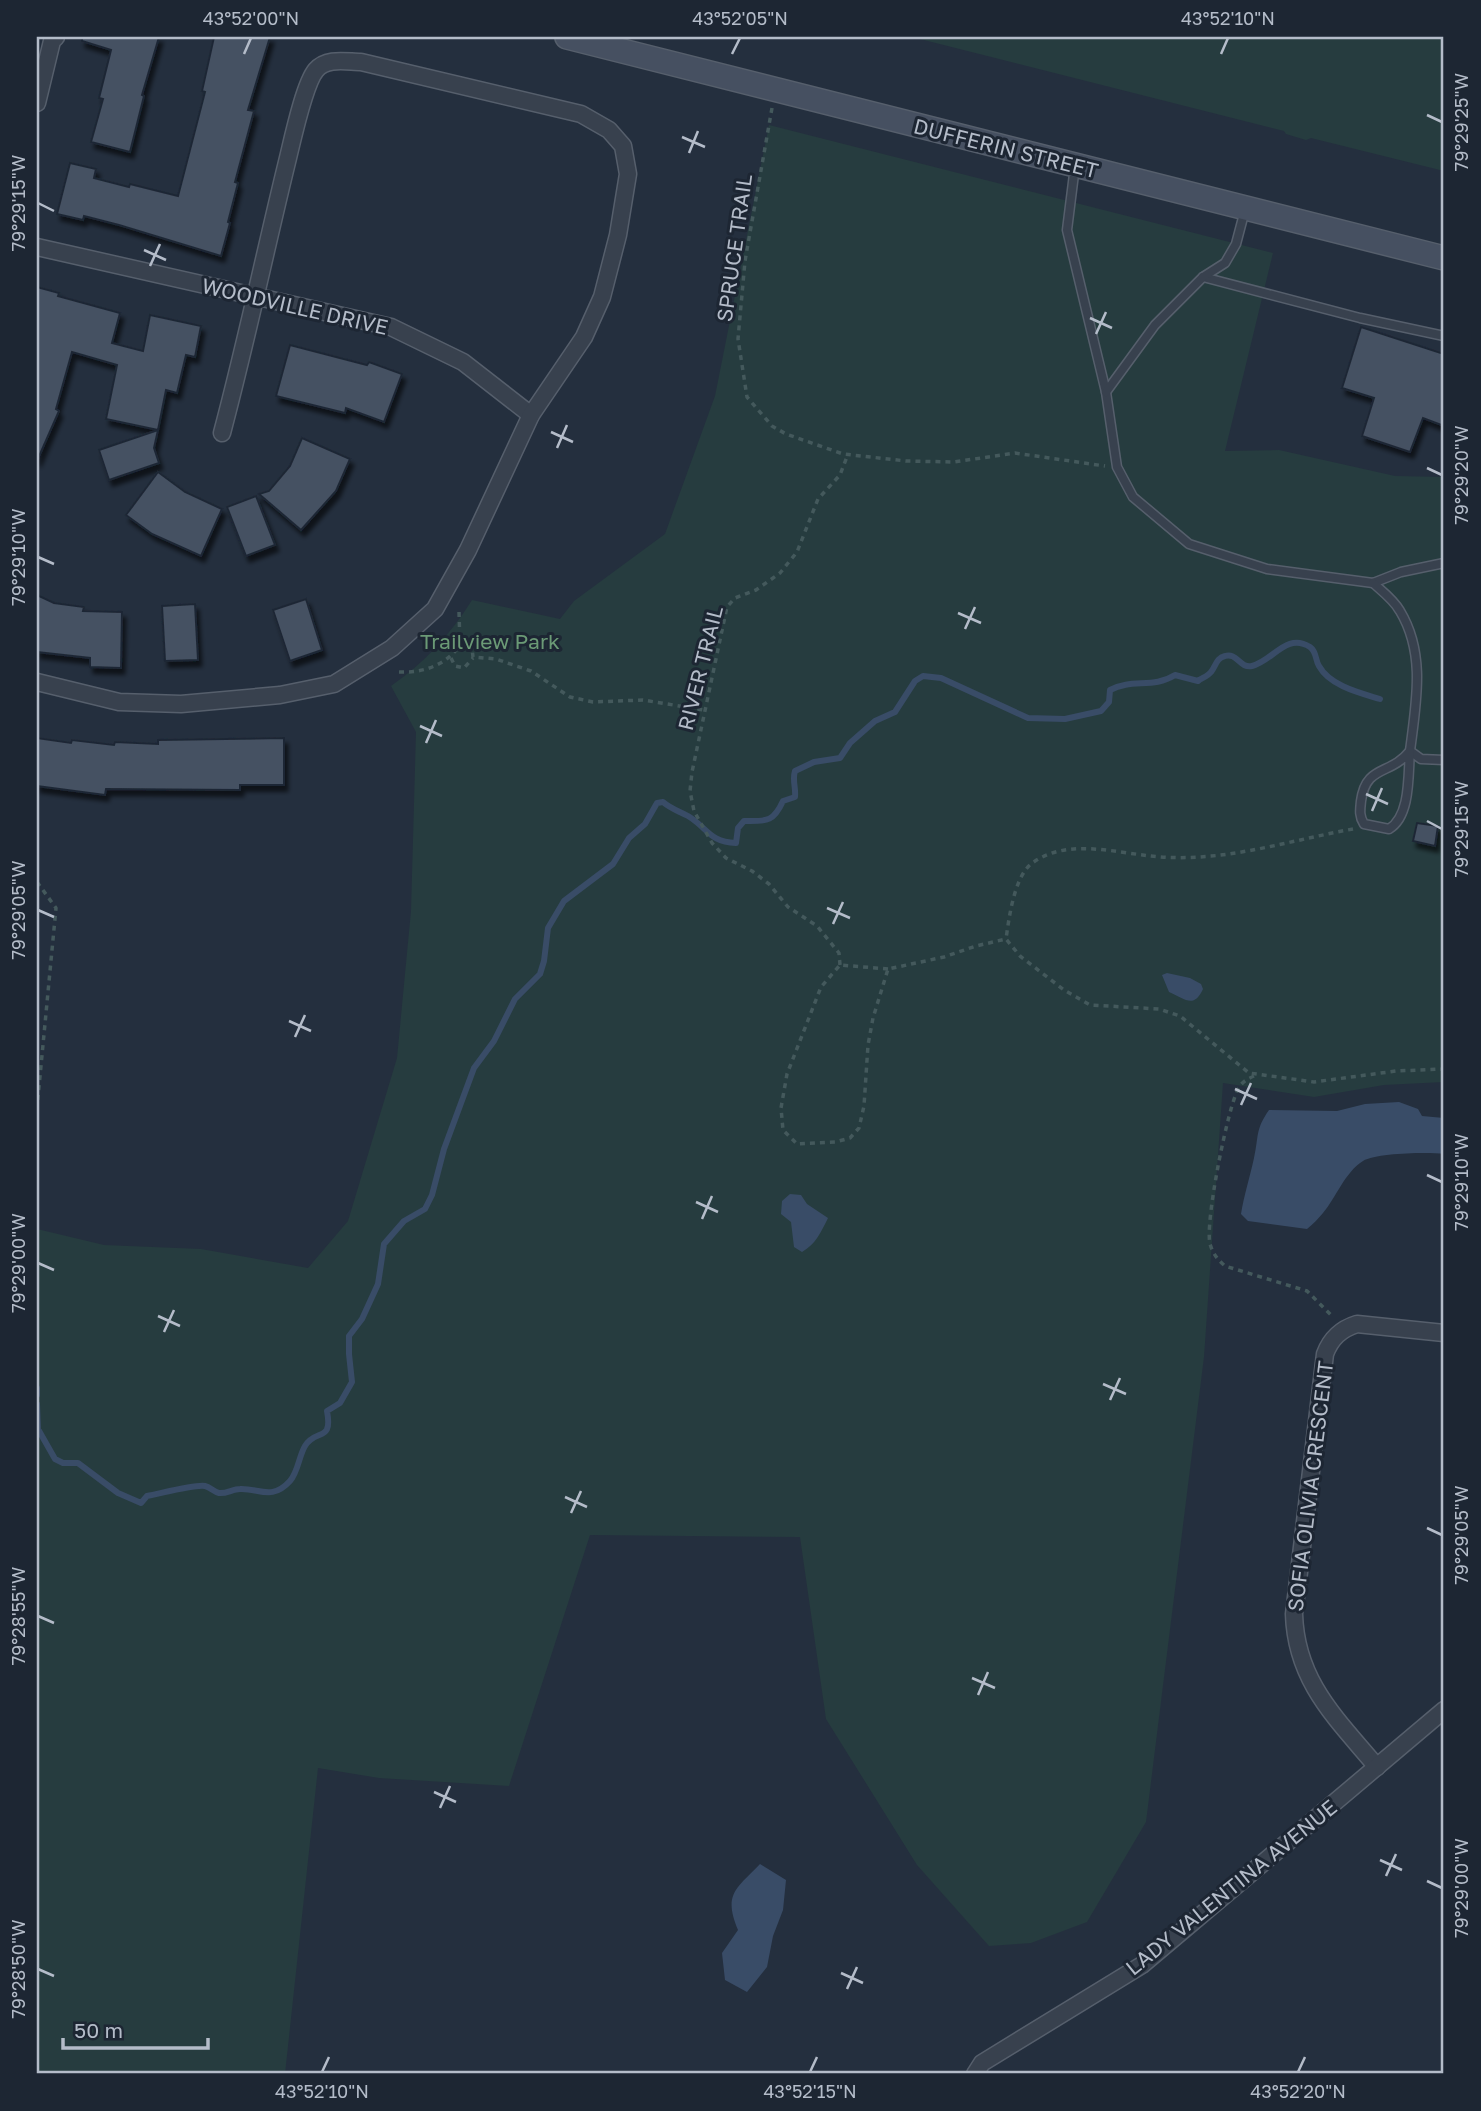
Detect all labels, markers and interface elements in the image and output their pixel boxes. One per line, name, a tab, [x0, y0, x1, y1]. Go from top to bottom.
text: 43°52'00"N	[203, 7, 299, 29]
text: 43°52'05"N	[692, 7, 788, 29]
text: 43°52'10"N	[1181, 7, 1275, 29]
text: 79°29'25"W	[1450, 73, 1472, 171]
street label: DUFFERIN STREET	[911, 112, 1101, 184]
text: 79°29'15"W	[7, 155, 29, 251]
street label: SPRUCE TRAIL	[711, 172, 757, 324]
street label: WOODVILLE DRIVE	[199, 272, 391, 340]
text: 79°29'20"W	[1450, 426, 1472, 525]
text: 79°29'10"W	[7, 508, 29, 606]
street label: RIVER TRAIL	[672, 603, 728, 733]
park label: Trailview Park	[420, 628, 560, 654]
text: 79°29'15"W	[1450, 781, 1472, 877]
text: 79°29'05"W	[7, 861, 29, 960]
text: 79°29'10"W	[1450, 1133, 1472, 1231]
text: 79°29'00"W	[7, 1213, 29, 1313]
street label: SOFIA OLIVIA CRESCENT	[1282, 1359, 1338, 1613]
text: 79°29'05"W	[1450, 1486, 1472, 1585]
text: 79°28'55"W	[7, 1567, 29, 1665]
street label: LADY VALENTINA AVENUE	[1120, 1794, 1342, 1980]
text: 79°29'00"W	[1450, 1838, 1472, 1938]
text: 79°28'50"W	[7, 1919, 29, 2019]
scale bar	[63, 2006, 208, 2050]
text: 50 m	[74, 2017, 123, 2043]
text: 43°52'10"N	[275, 2080, 369, 2102]
text: 43°52'15"N	[763, 2080, 857, 2102]
text: 43°52'20"N	[1250, 2080, 1346, 2102]

